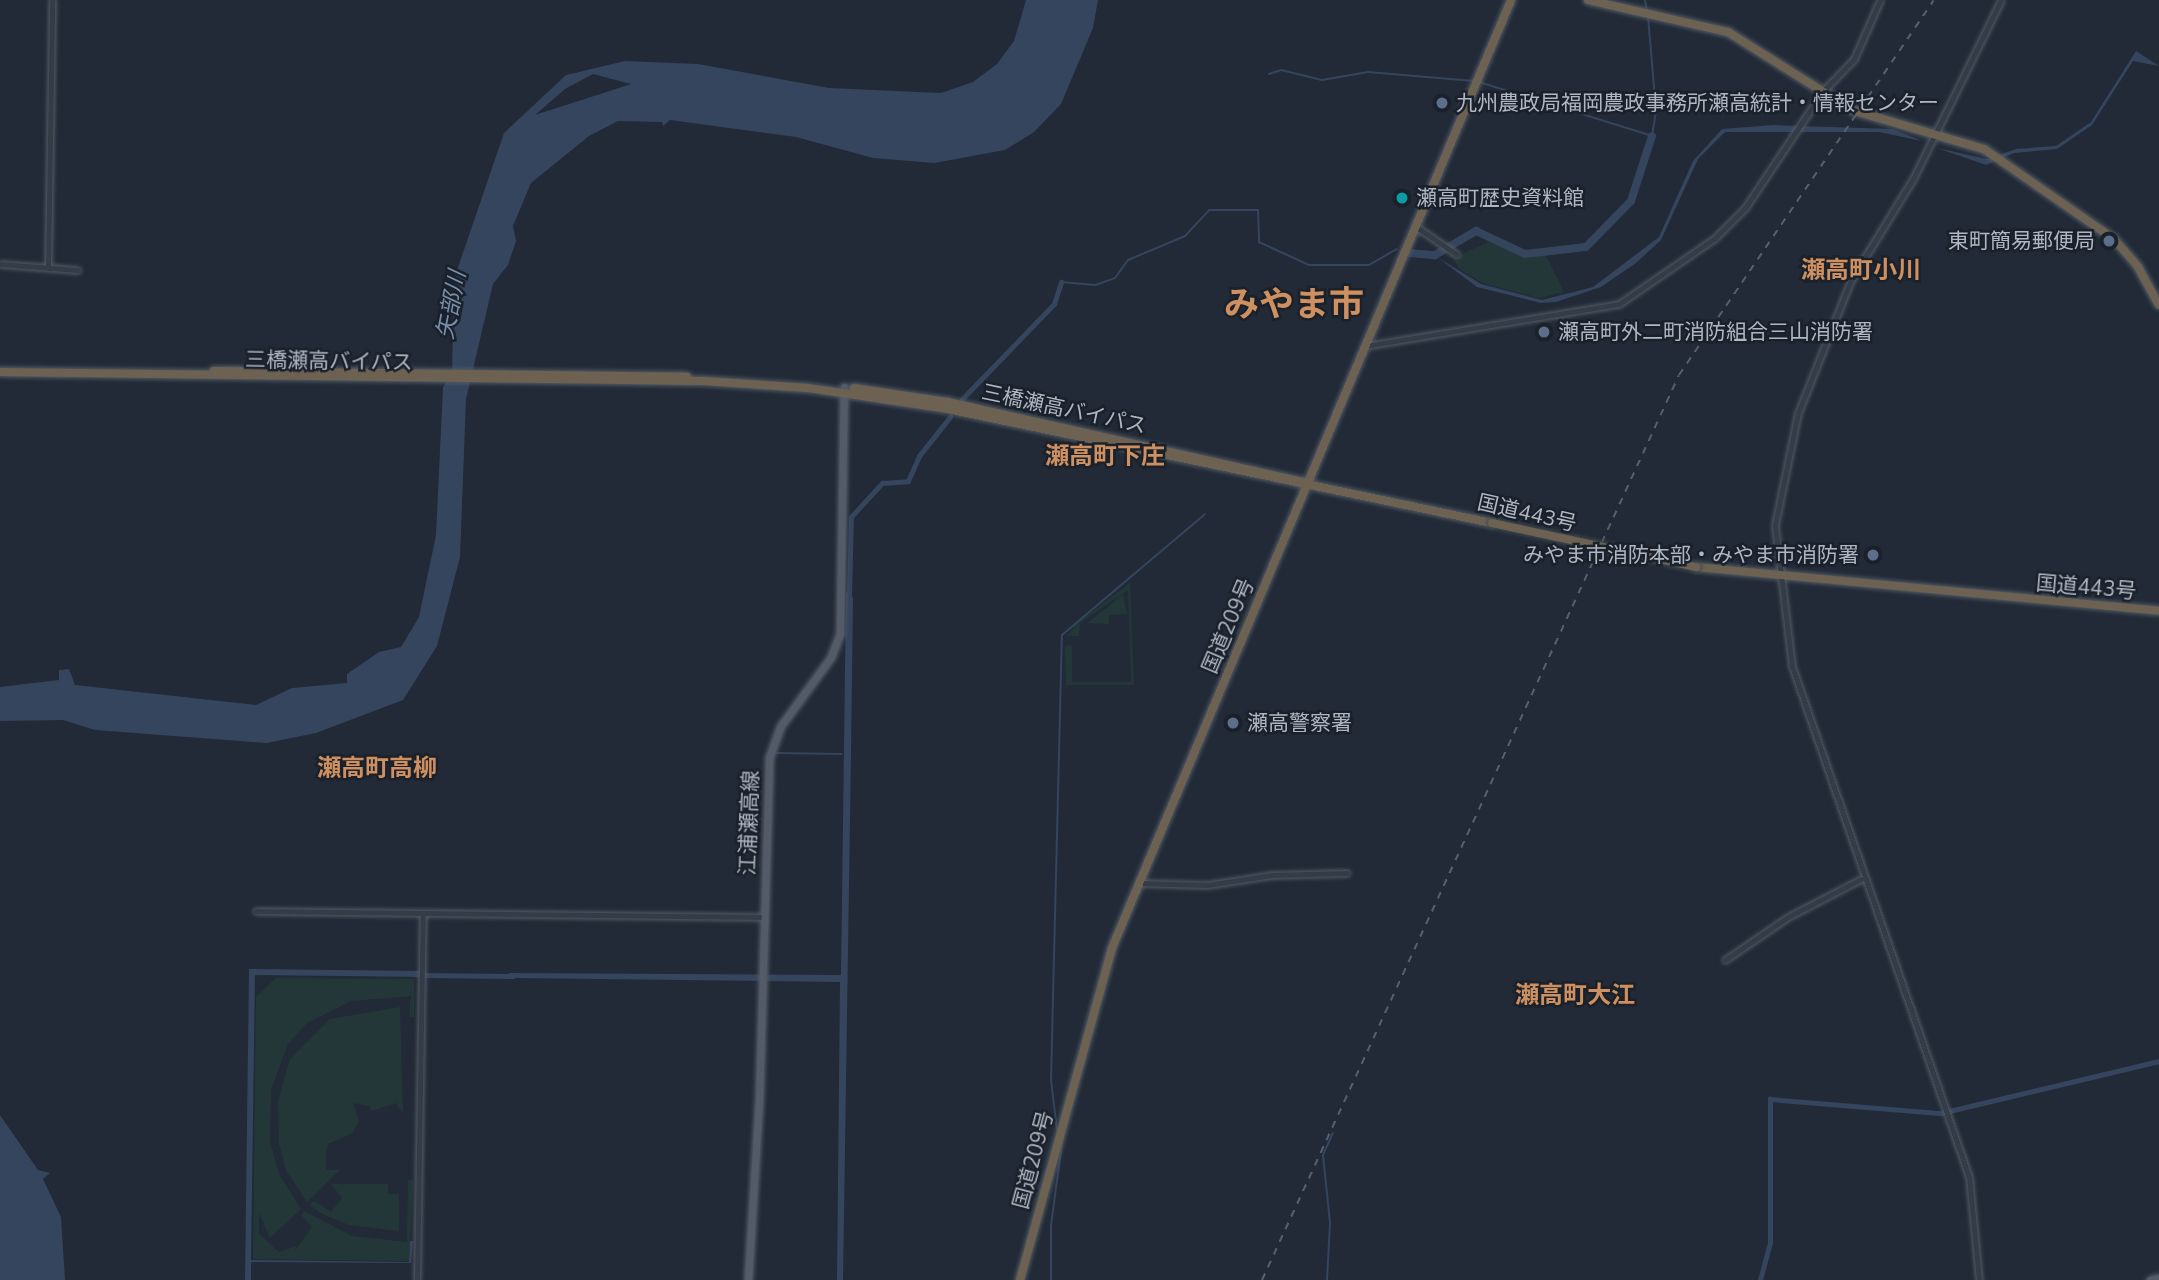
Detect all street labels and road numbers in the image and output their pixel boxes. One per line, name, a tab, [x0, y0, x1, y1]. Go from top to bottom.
street label: 三橋瀬高バイパス	[245, 347, 413, 375]
street label: 三橋瀬高バイパス	[979, 379, 1149, 439]
street label: 国道443号	[1475, 489, 1579, 537]
street label: 国道443号	[2035, 570, 2137, 604]
street label: 国道209号	[1197, 575, 1259, 677]
street label: 江浦瀬高線	[735, 770, 763, 876]
street label: 国道209号	[1008, 1108, 1058, 1212]

